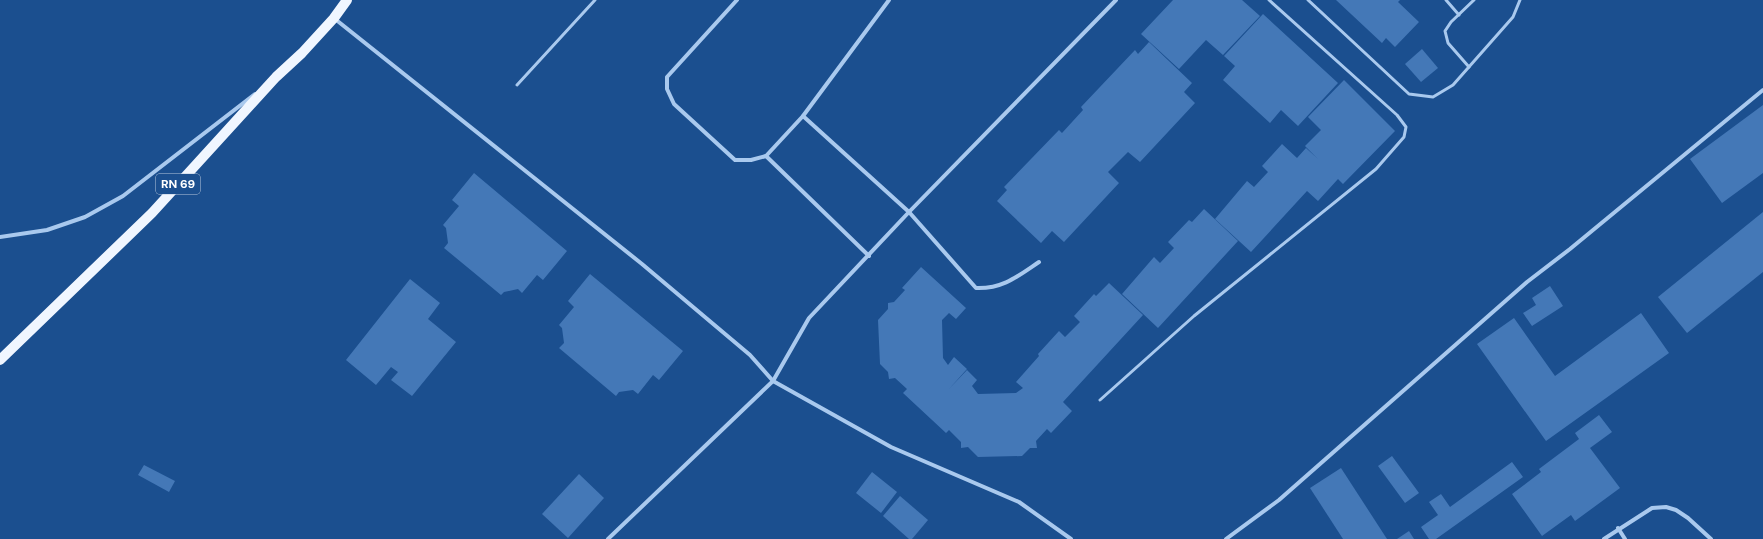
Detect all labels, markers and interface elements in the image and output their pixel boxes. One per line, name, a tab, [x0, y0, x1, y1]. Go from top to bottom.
road number: RN 69	[156, 174, 200, 194]

